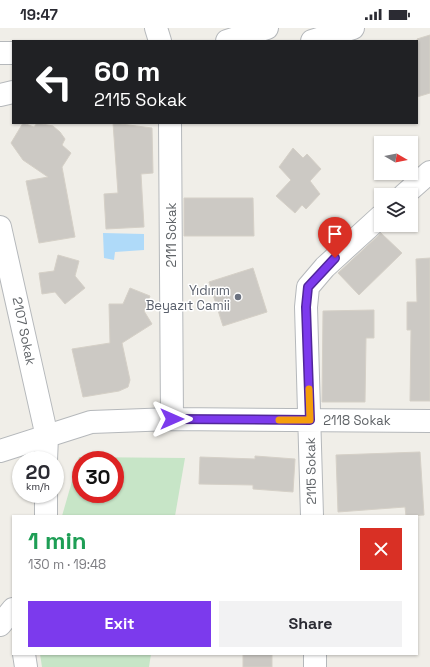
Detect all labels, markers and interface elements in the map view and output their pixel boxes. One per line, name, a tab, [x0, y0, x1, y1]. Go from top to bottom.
text: 19:47	[20, 5, 58, 24]
text: 60 m	[94, 53, 160, 89]
icon: left	[28, 56, 80, 108]
text: 2115 Sokak	[94, 88, 187, 111]
north arrow	[374, 136, 418, 180]
map controls	[374, 136, 418, 232]
button: layers	[374, 188, 418, 232]
street label: 2111 Sokak	[163, 203, 180, 267]
pin	[318, 217, 352, 258]
icon: arrive	[324, 223, 346, 245]
place label: Yıdırım Beyazıt Camii	[146, 282, 230, 314]
marker: Yıdırım Beyazıt Camii	[233, 292, 243, 302]
street label: 2107 Sokak	[8, 295, 40, 367]
position arrow	[151, 398, 193, 440]
street label: 2118 Sokak	[323, 412, 391, 429]
street label: 2115 Sokak	[302, 437, 320, 505]
speed limit sign: 30	[72, 451, 124, 503]
text: 20	[26, 459, 50, 485]
text: km/h	[26, 480, 50, 493]
text: 1 min	[28, 525, 87, 556]
button: close	[360, 528, 402, 570]
text: 130 m · 19:48	[28, 556, 106, 573]
button: Exit	[28, 601, 211, 647]
button: Share	[219, 601, 402, 647]

